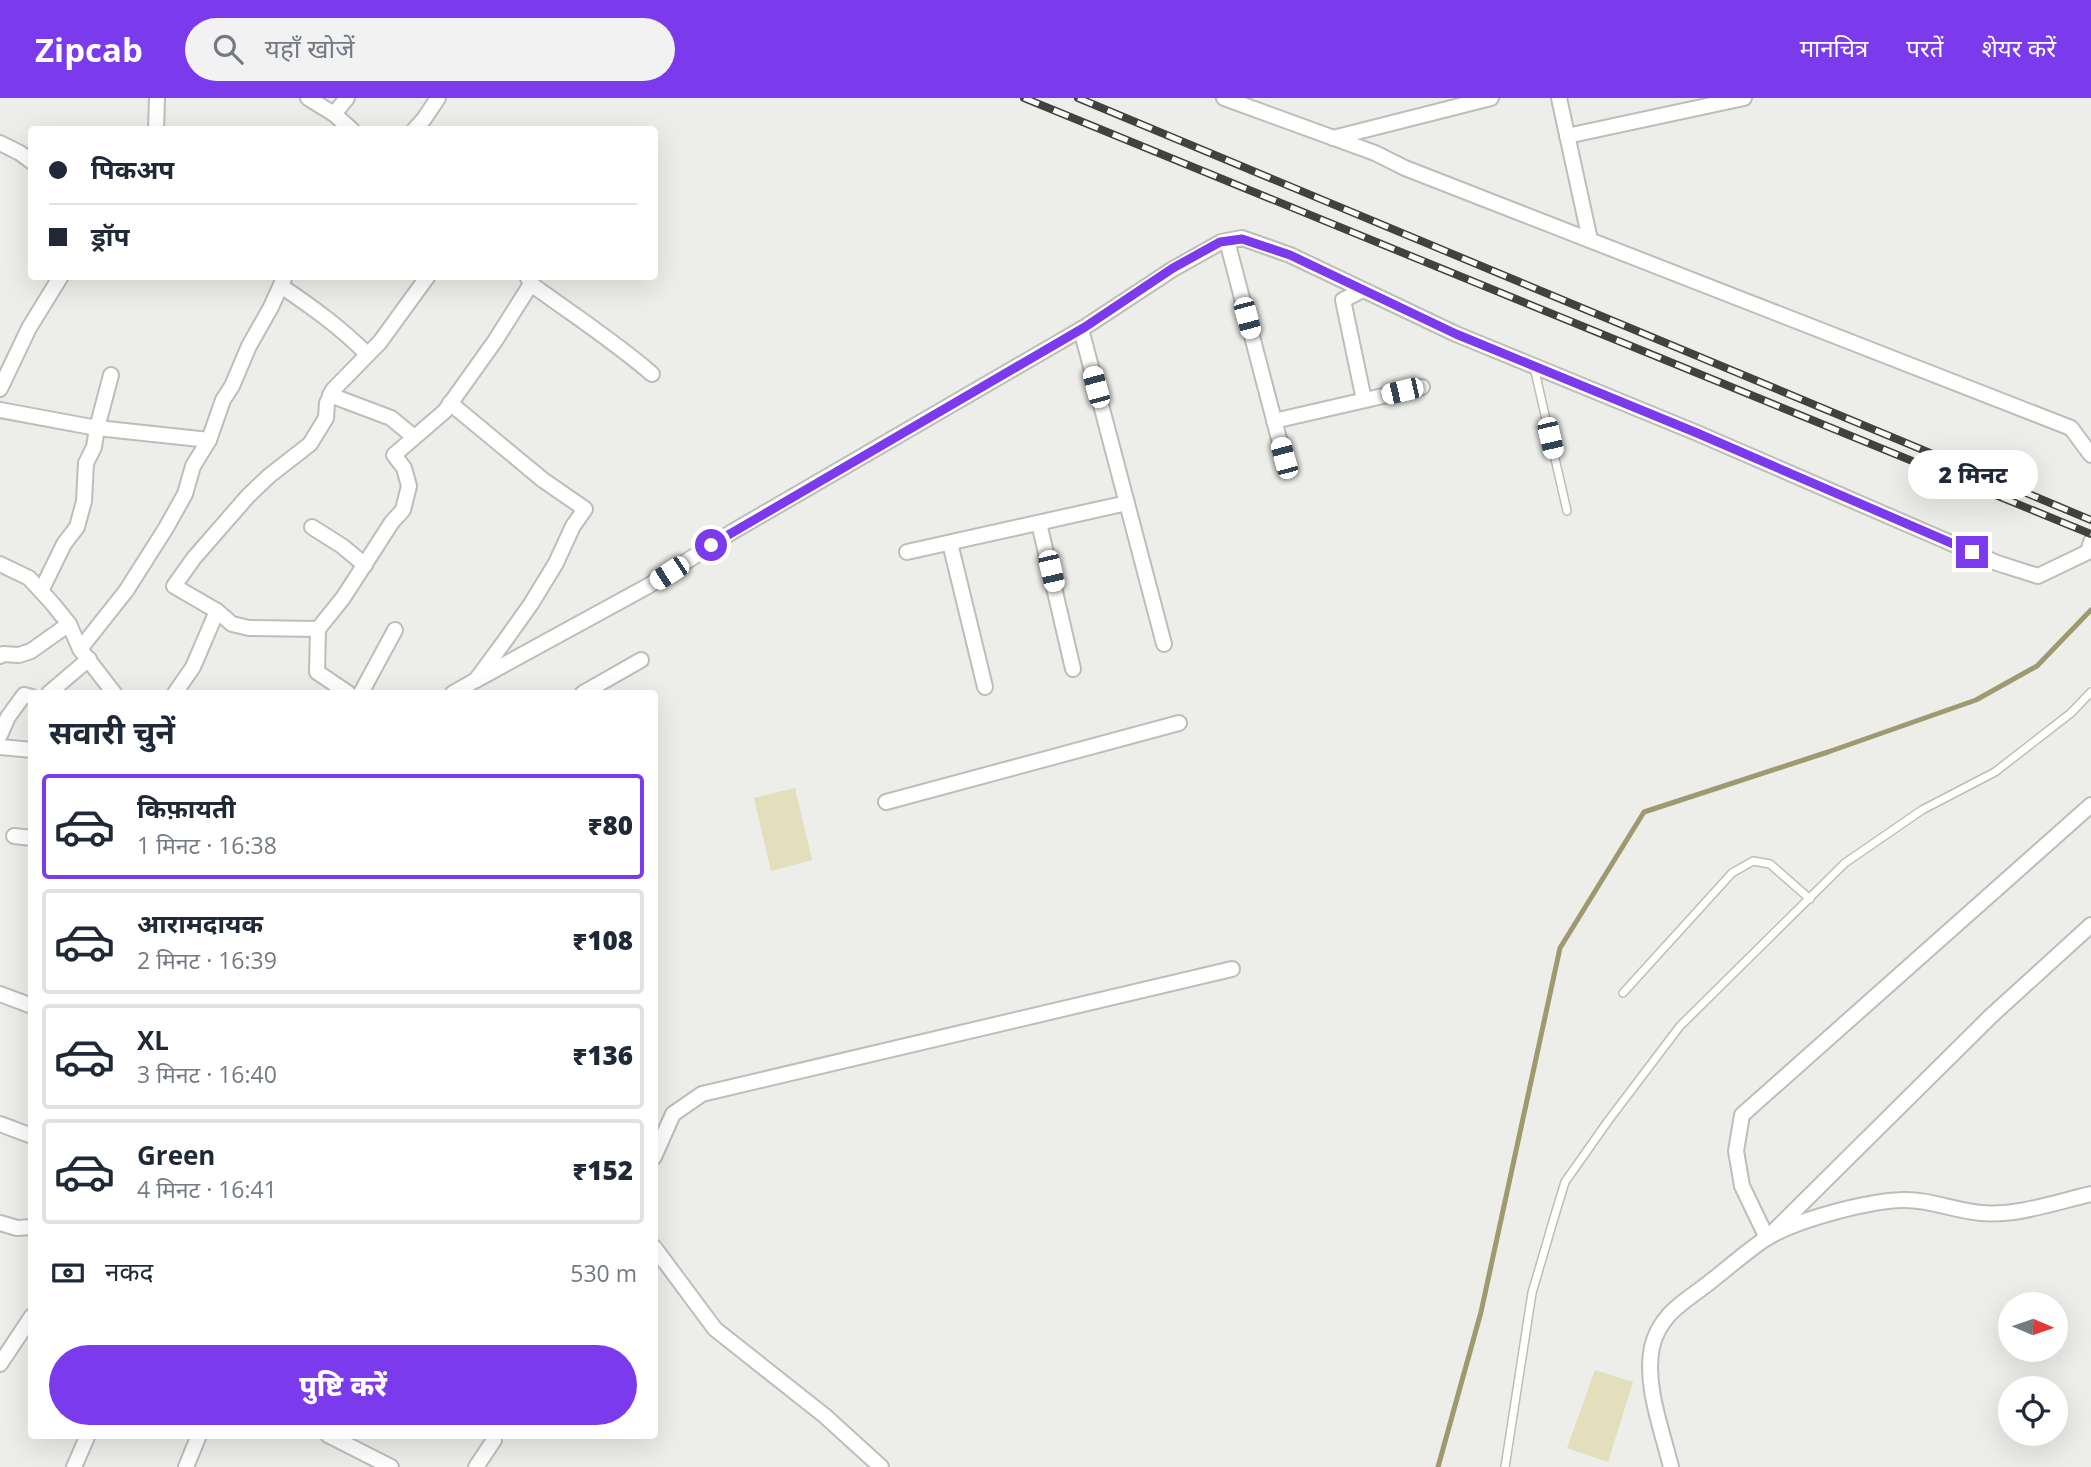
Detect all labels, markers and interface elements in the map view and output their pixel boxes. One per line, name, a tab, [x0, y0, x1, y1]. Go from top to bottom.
search box	[185, 18, 675, 81]
text: Zipcab	[35, 27, 143, 72]
icon: search	[209, 30, 247, 68]
text: यहाँ खोजें	[265, 30, 355, 66]
text: मानचित्र	[1800, 31, 1868, 64]
text: परतें	[1906, 31, 1943, 64]
text: शेयर करें	[1981, 31, 2056, 64]
text: पिकअप	[91, 151, 174, 187]
text: ड्रॉप	[91, 218, 129, 254]
car	[1232, 295, 1263, 341]
car	[1081, 364, 1112, 410]
car	[1380, 376, 1425, 406]
car	[1536, 415, 1565, 461]
car	[1269, 435, 1300, 481]
callout: 2 मिनट	[1907, 450, 2037, 500]
text: 2 मिनट	[1939, 458, 2007, 490]
route start	[695, 529, 727, 561]
route end	[1956, 536, 1988, 568]
car	[1037, 548, 1066, 594]
car	[646, 553, 693, 593]
text: सवारी चुनें	[49, 710, 175, 753]
text: किफ़ायती	[137, 790, 236, 826]
icon: car	[53, 795, 116, 858]
text: ₹80	[588, 807, 633, 843]
text: 1 मिनट · 16:38	[137, 829, 277, 861]
text: आरामदायक	[137, 905, 263, 941]
icon: car	[53, 910, 116, 973]
text: ₹108	[572, 922, 633, 958]
text: 2 मिनट · 16:39	[137, 944, 277, 976]
text: XL	[137, 1022, 169, 1058]
icon: car	[53, 1025, 116, 1088]
text: ₹136	[572, 1037, 633, 1073]
text: 3 मिनट · 16:40	[137, 1058, 277, 1090]
text: Green	[137, 1137, 215, 1173]
icon: car	[53, 1140, 116, 1203]
text: ₹152	[572, 1152, 633, 1188]
text: 4 मिनट · 16:41	[137, 1173, 277, 1205]
text: नकद	[105, 1253, 153, 1289]
icon: cash	[49, 1254, 87, 1292]
text: 530 m	[570, 1257, 637, 1289]
north arrow	[1998, 1292, 2068, 1362]
map controls	[1998, 1292, 2068, 1446]
button: पुष्टि करें	[49, 1345, 637, 1425]
button: locate	[1998, 1376, 2068, 1446]

